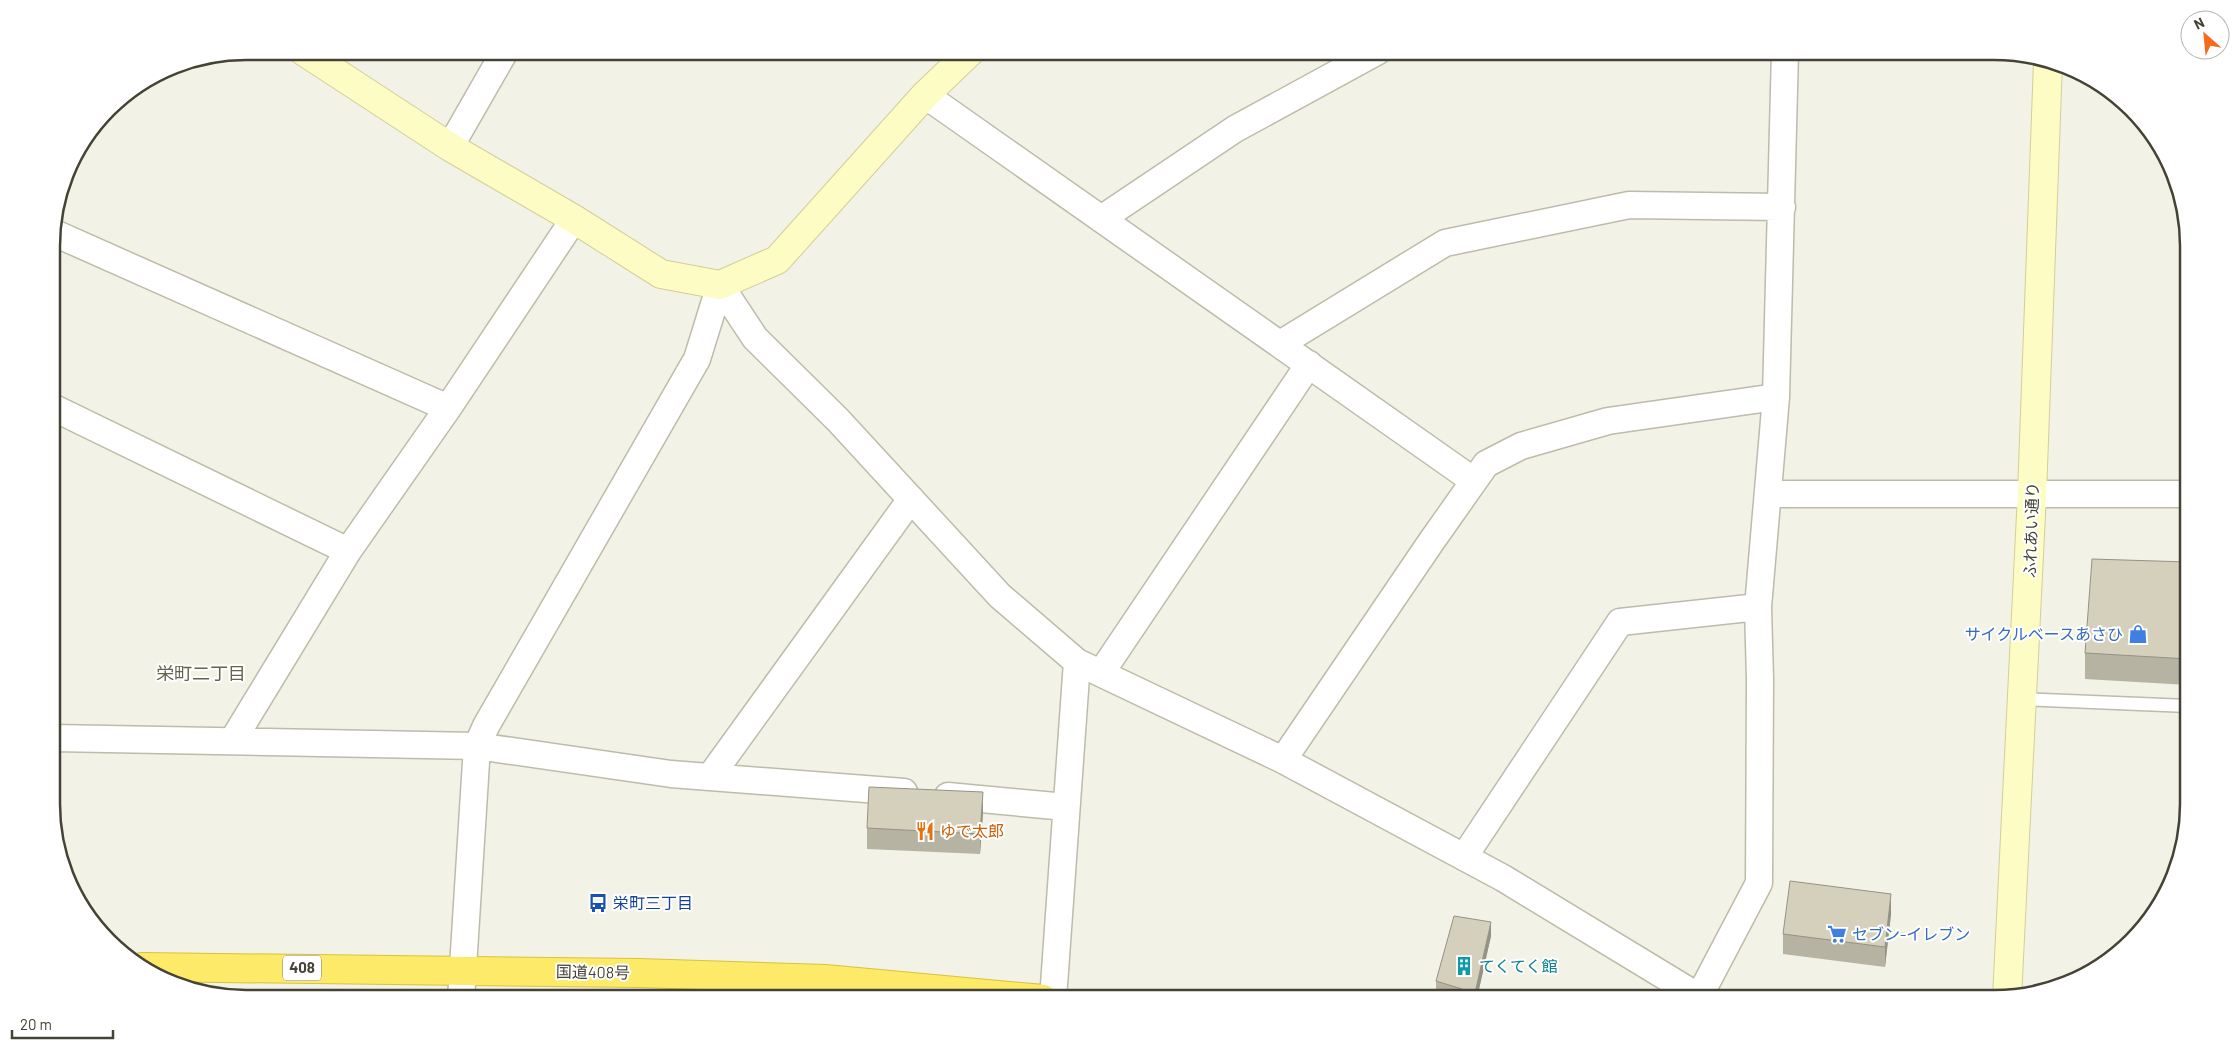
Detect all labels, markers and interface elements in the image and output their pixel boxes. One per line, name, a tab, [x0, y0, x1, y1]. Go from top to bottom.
north arrow	[2180, 10, 2230, 60]
text: N	[2191, 13, 2207, 33]
street label: ふれあい通り	[2019, 482, 2042, 578]
shop icon: サイクルベースあさひ	[2127, 623, 2149, 645]
place label: サイクルベースあさひ	[1965, 624, 2123, 643]
district label: 栄町二丁目	[156, 662, 246, 684]
restaurant icon: ゆで太郎	[914, 820, 936, 842]
place label: ゆで太郎	[940, 821, 1004, 840]
bus stop icon: 栄町三丁目	[587, 892, 609, 914]
place label: 栄町三丁目	[613, 893, 693, 912]
supermarket icon: セブン-イレブン	[1826, 923, 1848, 945]
place label: セブン-イレブン	[1852, 924, 1970, 943]
building icon: てくてく館	[1453, 955, 1475, 977]
road number: 408	[283, 956, 321, 980]
place label: てくてく館	[1479, 956, 1558, 975]
street label: 国道408号	[556, 961, 630, 982]
scale bar	[12, 1008, 114, 1040]
text: 20 m	[20, 1015, 52, 1033]

